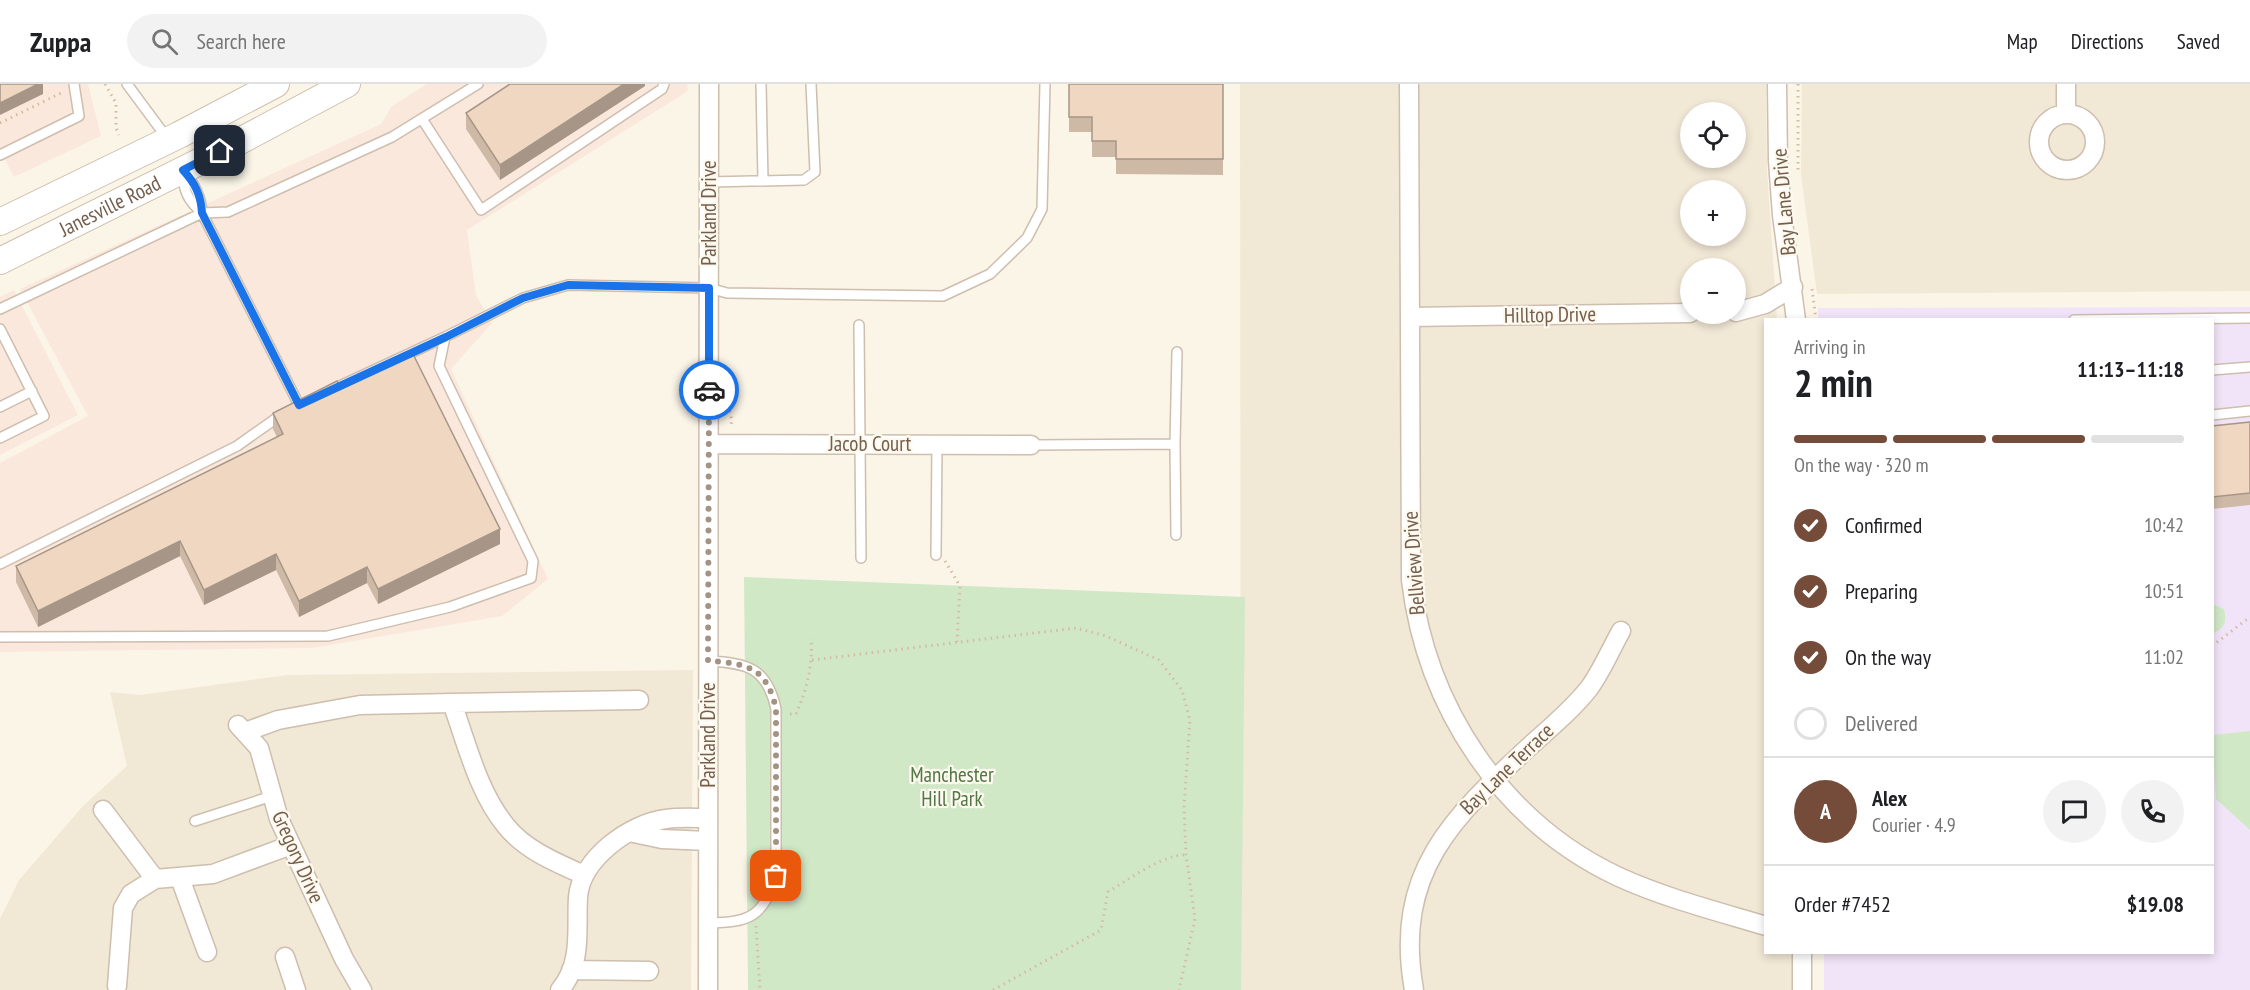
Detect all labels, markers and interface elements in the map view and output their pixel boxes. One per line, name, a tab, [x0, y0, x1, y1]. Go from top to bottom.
search box	[127, 14, 547, 68]
text: Zuppa	[30, 23, 91, 60]
icon: search	[148, 25, 181, 58]
text: Search here	[196, 27, 286, 55]
text: Map	[2007, 28, 2038, 55]
text: Directions	[2071, 28, 2144, 55]
text: Saved	[2177, 28, 2220, 55]
map controls	[1680, 102, 1746, 324]
button: locate	[1680, 102, 1746, 168]
pin	[194, 125, 245, 176]
icon: home	[203, 134, 236, 167]
street label: Bay Lane Drive	[1765, 147, 1802, 257]
street label: Parkland Drive	[695, 160, 722, 266]
street label: Janesville Road	[54, 169, 165, 243]
button: +	[1680, 180, 1746, 246]
button: −	[1680, 258, 1746, 324]
street label: Hilltop Drive	[1504, 300, 1596, 329]
text: Arriving in	[1794, 334, 1866, 360]
text: 11:13–11:18	[2077, 355, 2184, 383]
text: 2 min	[1794, 357, 1873, 408]
courier	[679, 360, 739, 420]
icon: car	[693, 374, 726, 407]
street label: Jacob Court	[828, 430, 911, 457]
text: On the way · 320 m	[1794, 452, 1929, 478]
icon: check	[1794, 509, 1827, 542]
street label: Bellview Drive	[1396, 510, 1431, 616]
text: Confirmed	[1845, 511, 1922, 539]
text: 10:42	[2144, 512, 2184, 538]
icon: check	[1794, 575, 1827, 608]
text: Preparing	[1845, 577, 1918, 605]
text: 10:51	[2144, 578, 2184, 604]
icon: check	[1794, 641, 1827, 674]
text: On the way	[1845, 643, 1931, 671]
text: 11:02	[2144, 644, 2184, 670]
street label: Parkland Drive	[694, 682, 721, 788]
text: Delivered	[1845, 709, 1918, 737]
street label: Bay Lane Terrace	[1454, 717, 1559, 820]
park label: Manchester Hill Park	[910, 761, 994, 812]
button: chat	[2043, 780, 2106, 843]
button: phone	[2121, 780, 2184, 843]
text: Alex	[1872, 784, 1907, 812]
text: A	[1820, 797, 1831, 825]
street label: Gregory Drive	[266, 806, 331, 907]
text: Courier · 4.9	[1872, 812, 1956, 838]
pin	[750, 850, 801, 901]
icon: bag	[759, 859, 792, 892]
text: Order #7452	[1794, 890, 1891, 918]
text: $19.08	[2127, 890, 2184, 918]

